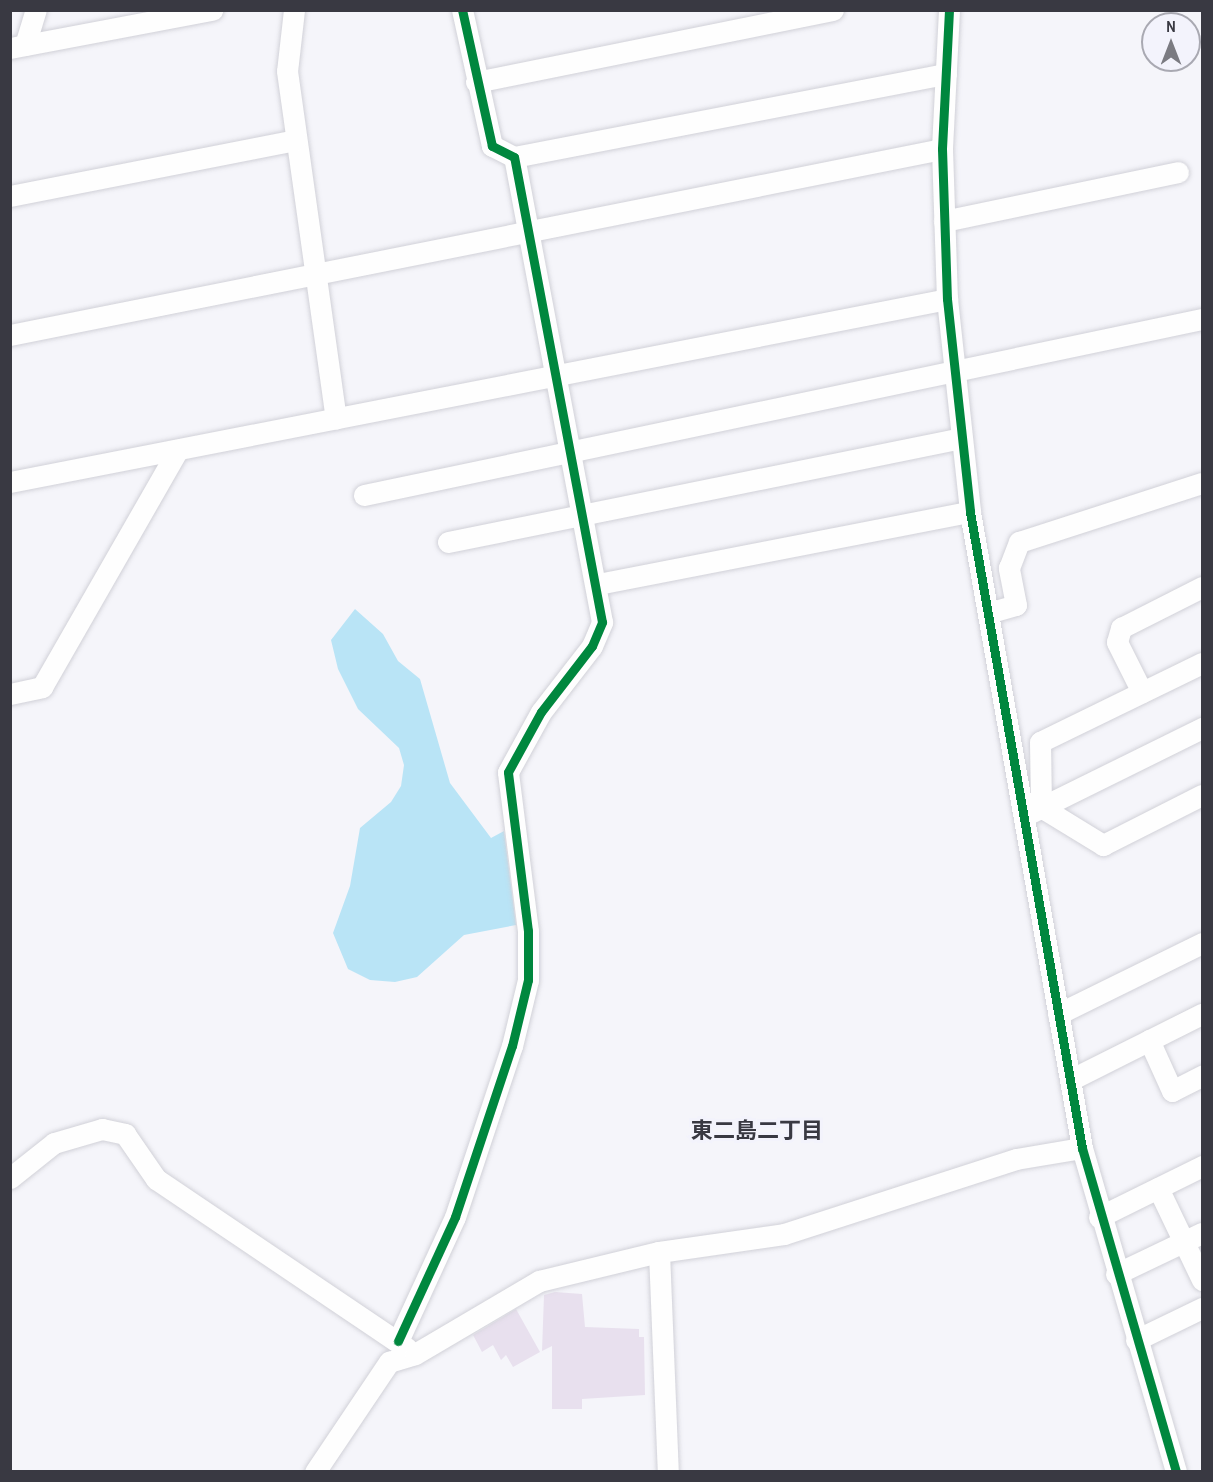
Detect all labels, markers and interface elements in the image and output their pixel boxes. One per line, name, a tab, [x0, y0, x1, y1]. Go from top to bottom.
north arrow	[1141, 12, 1201, 72]
text: N	[1166, 15, 1176, 37]
district label: 東二島二丁目	[691, 1118, 823, 1144]

